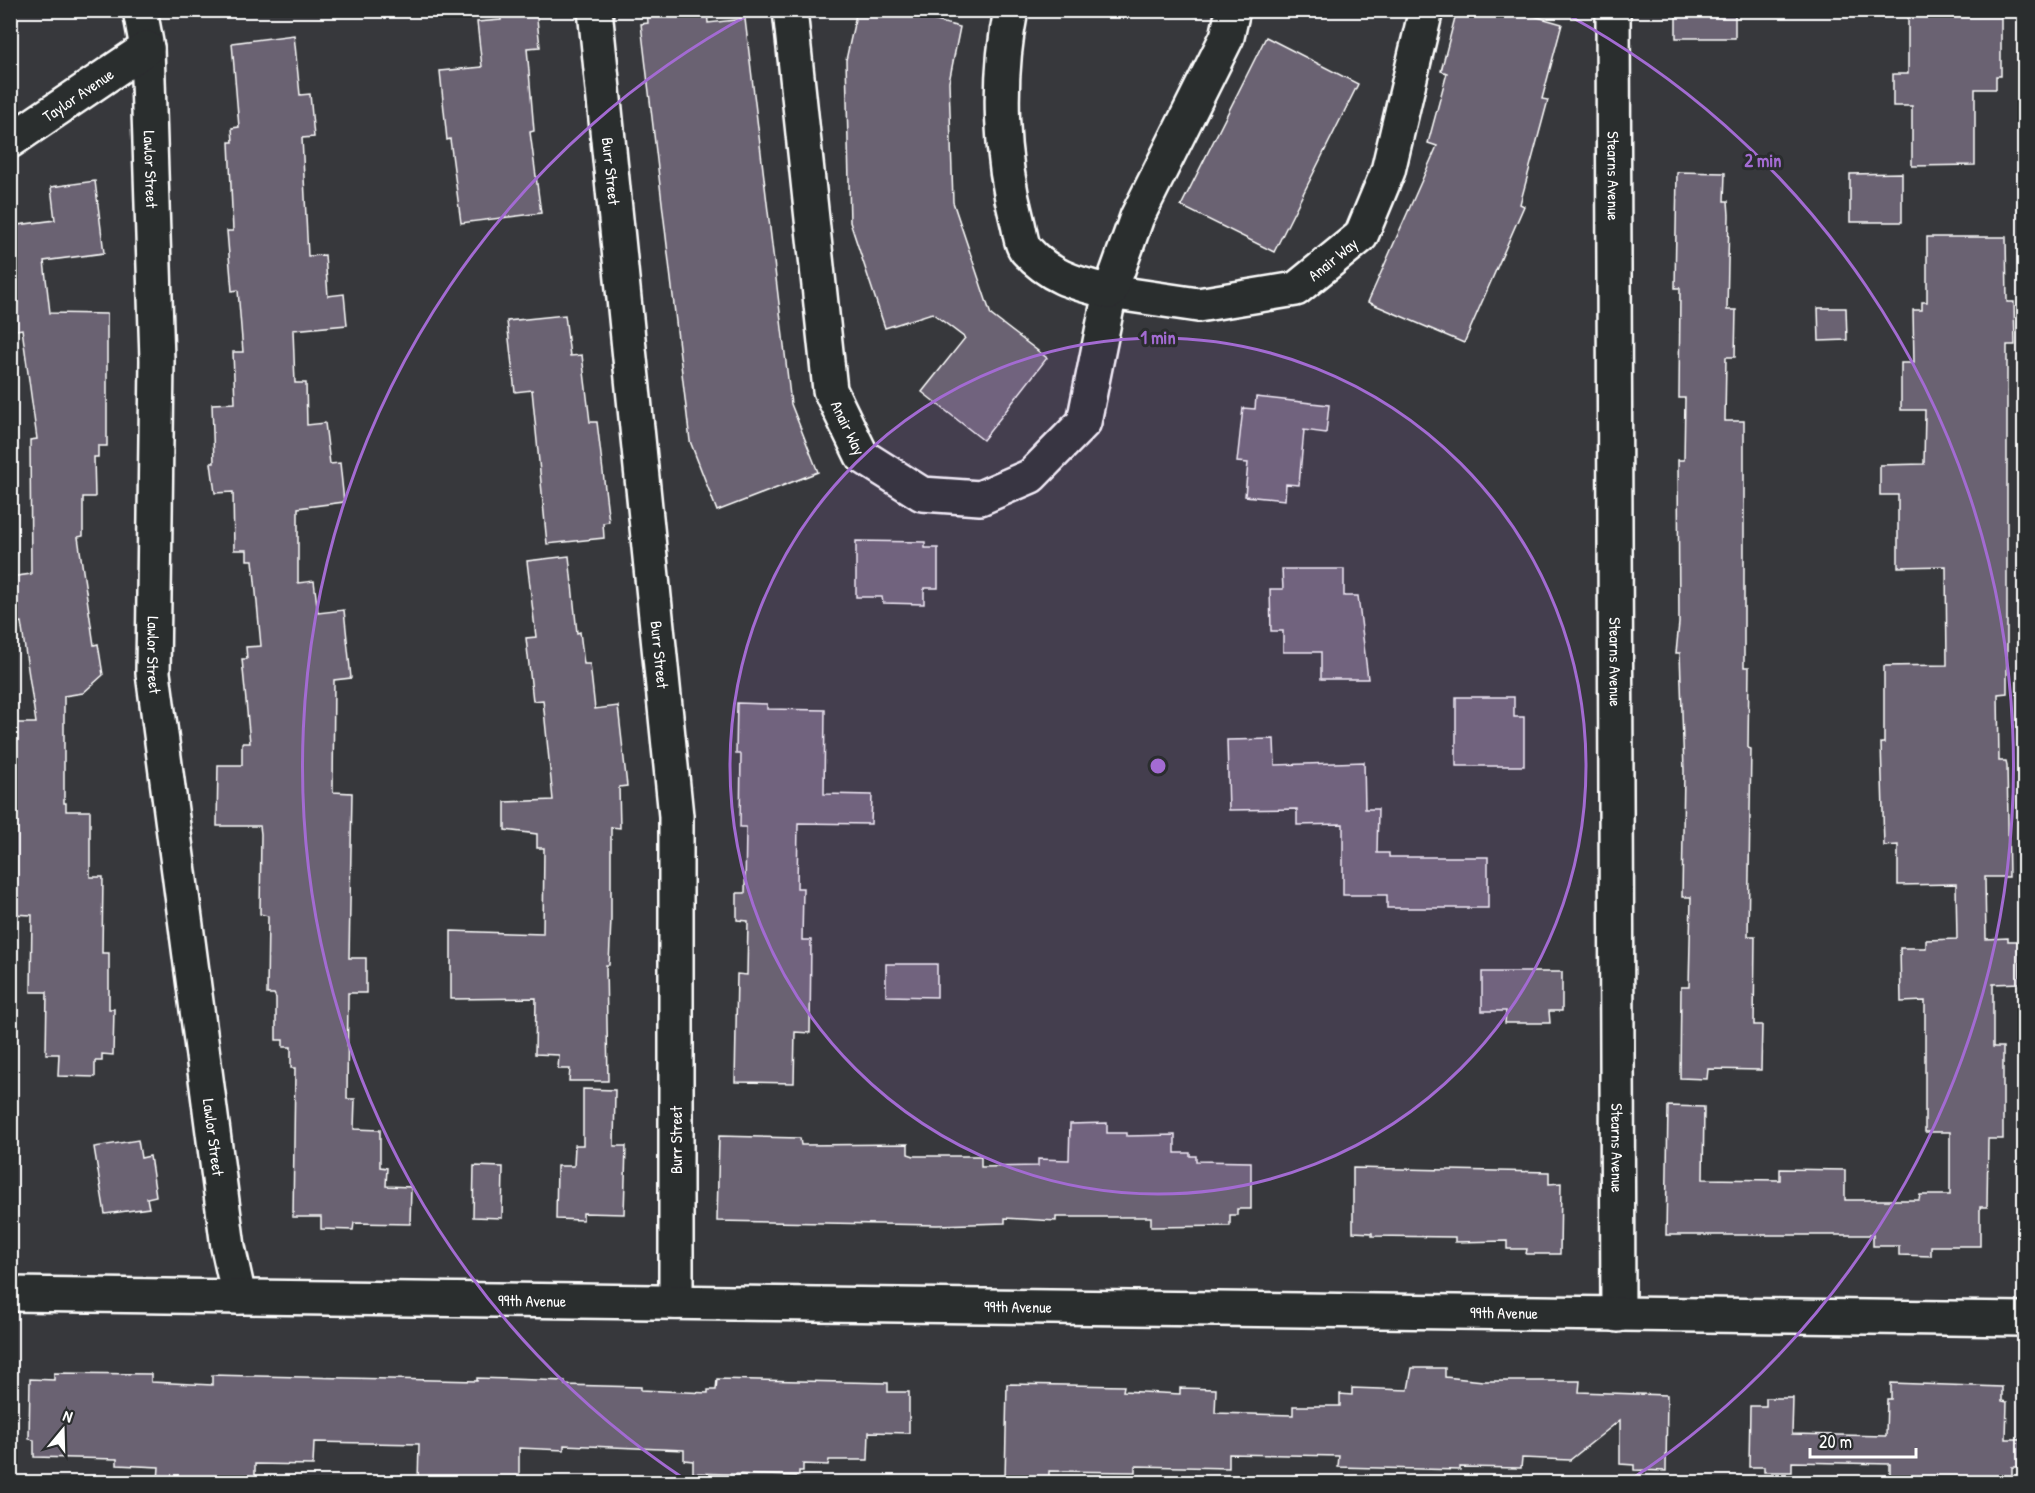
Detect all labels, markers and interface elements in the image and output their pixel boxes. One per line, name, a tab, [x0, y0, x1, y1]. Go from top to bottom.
street label: Taylor Avenue	[38, 63, 118, 127]
street label: Lawlor Street	[139, 130, 163, 209]
street label: Stearns Avenue	[1602, 131, 1625, 221]
street label: Burr Street	[597, 136, 626, 207]
text: 2 min	[1745, 148, 1781, 173]
street label: Anair Way	[1303, 232, 1362, 286]
text: 1 min	[1140, 325, 1176, 350]
street label: Anair Way	[826, 397, 871, 459]
street label: Lawlor Street	[142, 616, 167, 696]
street label: Stearns Avenue	[1604, 617, 1627, 707]
street label: Burr Street	[645, 620, 674, 690]
centre of rings	[1148, 756, 1168, 776]
street label: Lawlor Street	[198, 1097, 230, 1178]
street label: Stearns Avenue	[1606, 1103, 1629, 1193]
street label: Burr Street	[665, 1106, 687, 1174]
street label: 99th Avenue	[498, 1289, 567, 1312]
street label: 99th Avenue	[984, 1295, 1053, 1318]
street label: 99th Avenue	[1470, 1301, 1539, 1324]
north arrow	[33, 1400, 93, 1460]
text: N	[60, 1404, 76, 1428]
scale bar	[1810, 1421, 1916, 1459]
text: 20 m	[1819, 1429, 1852, 1454]

